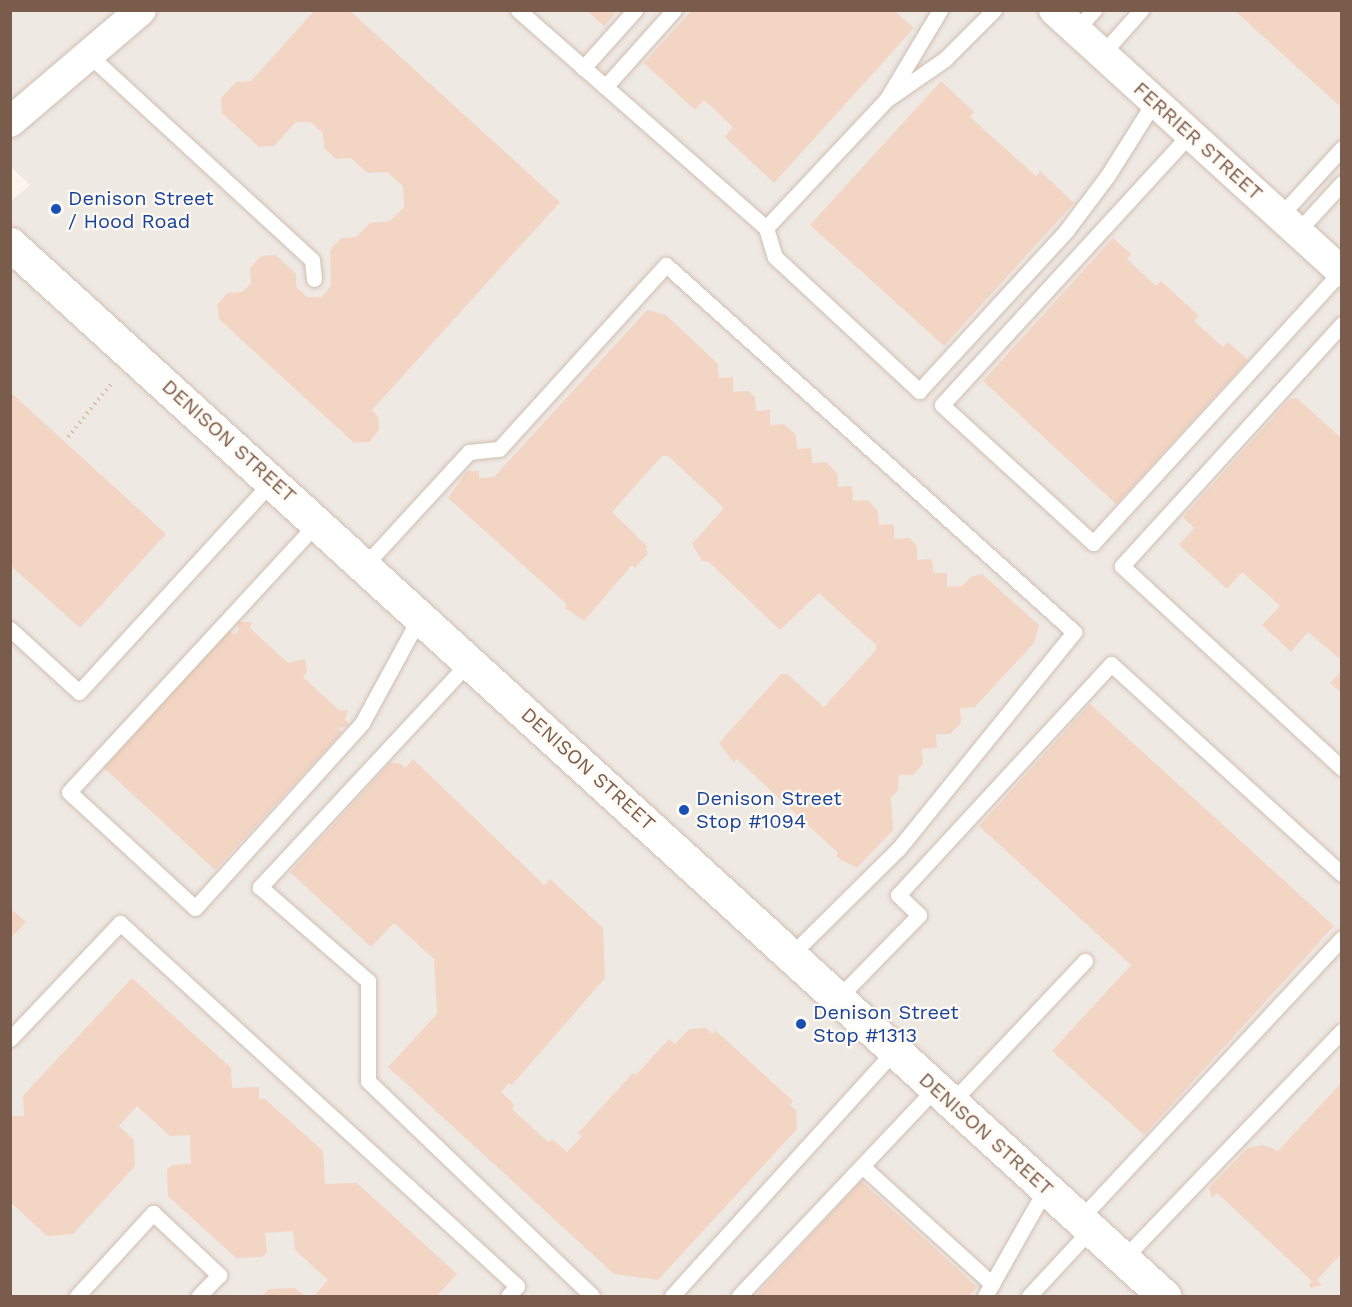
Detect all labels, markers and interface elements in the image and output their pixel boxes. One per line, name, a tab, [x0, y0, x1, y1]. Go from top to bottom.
street label: FERRIER STREET	[1128, 77, 1268, 205]
place label: Denison Street / Hood Road	[68, 186, 214, 233]
marker: Denison Street / Hood Road	[49, 202, 63, 216]
street label: DENISON STREET	[157, 374, 301, 508]
street label: DENISON STREET	[516, 702, 660, 836]
place label: Denison Street Stop #1094	[696, 786, 842, 833]
marker: Denison Street Stop #1094	[677, 803, 691, 817]
place label: Denison Street Stop #1313	[813, 1000, 959, 1047]
marker: Denison Street Stop #1313	[794, 1017, 808, 1031]
street label: DENISON STREET	[914, 1067, 1058, 1201]

